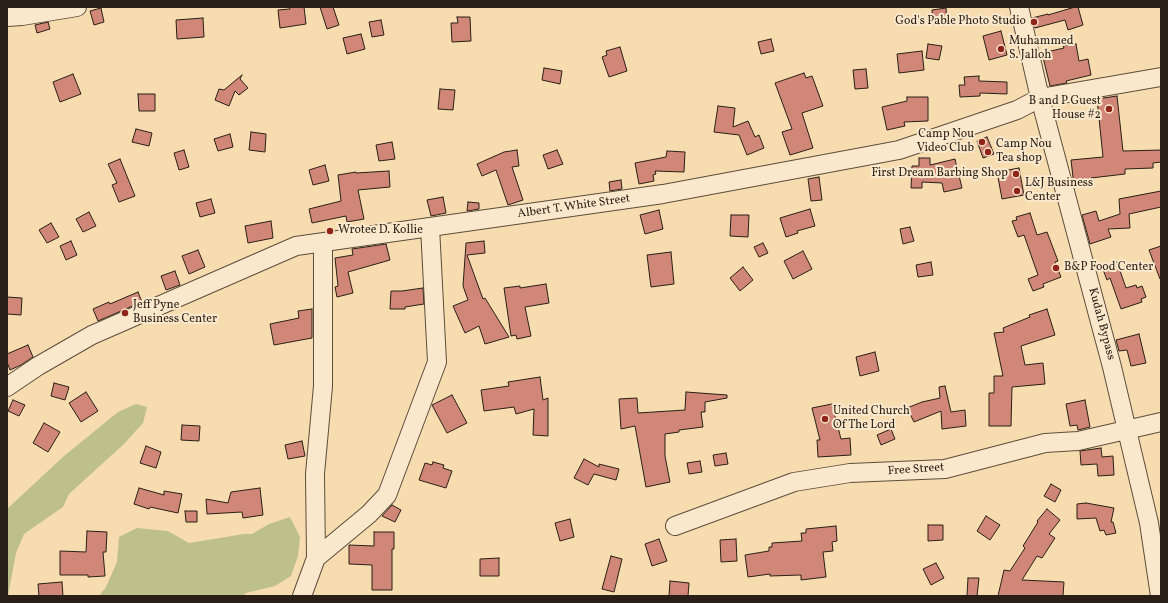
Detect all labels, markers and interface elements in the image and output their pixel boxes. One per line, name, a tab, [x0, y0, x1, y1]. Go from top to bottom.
place label: God's Pable Photo Studio	[895, 15, 1026, 29]
marker: God's Pable Photo Studio	[1029, 17, 1039, 27]
place label: Muhammed S. Jalloh	[1009, 35, 1074, 63]
marker: Muhammed S. Jalloh	[996, 44, 1006, 54]
place label: B and P Guest House #2	[1029, 95, 1101, 123]
marker: B and P Guest House #2	[1104, 104, 1114, 114]
place label: Camp Nou Video Club	[917, 128, 974, 156]
marker: Camp Nou Video Club	[977, 137, 987, 147]
place label: Camp Nou Tea shop	[996, 138, 1052, 166]
marker: Camp Nou Tea shop	[983, 147, 993, 157]
place label: First Dream Barbing Shop	[871, 167, 1008, 181]
marker: First Dream Barbing Shop	[1011, 169, 1021, 179]
place label: L&J Business Center	[1025, 177, 1093, 205]
marker: L&J Business Center	[1012, 186, 1022, 196]
street label: Albert T. White Street	[517, 192, 631, 222]
place label: Wrotee D. Kollie	[338, 224, 423, 238]
marker: Wrotee D. Kollie	[325, 226, 335, 236]
place label: B&P Food Center	[1064, 261, 1153, 275]
marker: B&P Food Center	[1051, 263, 1061, 273]
street label: Kudah Bypass	[1084, 286, 1118, 362]
place label: Jeff Pyne Business Center	[133, 299, 217, 327]
marker: Jeff Pyne Business Center	[120, 308, 130, 318]
place label: United Church Of The Lord	[833, 405, 910, 433]
marker: United Church Of The Lord	[820, 414, 830, 424]
street label: Free Street	[887, 461, 945, 479]

